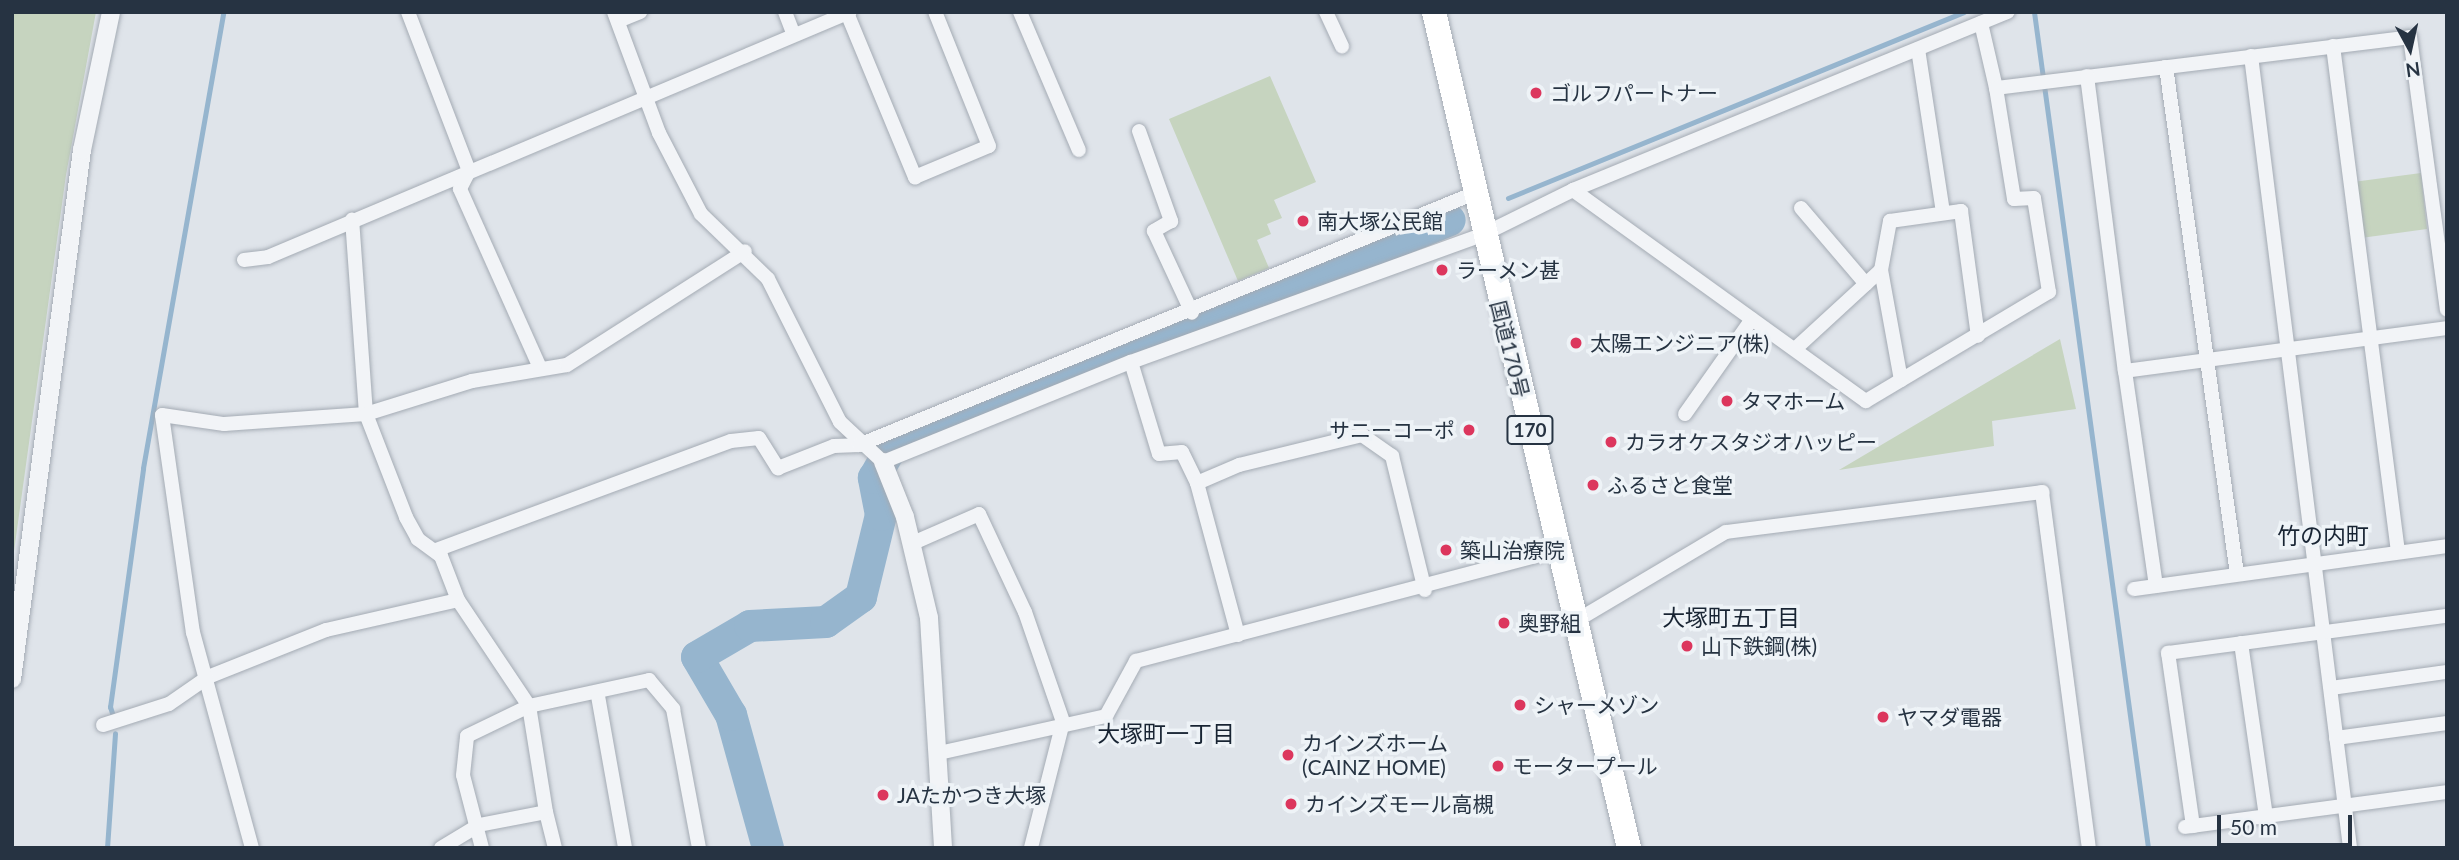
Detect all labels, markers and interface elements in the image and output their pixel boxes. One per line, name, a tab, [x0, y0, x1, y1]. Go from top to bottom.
north arrow	[2375, 14, 2445, 84]
text: N	[2404, 58, 2422, 83]
place label: ゴルフパートナー	[1550, 80, 1718, 106]
marker: ゴルフパートナー	[1528, 85, 1544, 101]
place label: 南大塚公民館	[1317, 208, 1443, 234]
marker: 南大塚公民館	[1295, 213, 1311, 229]
place label: ラーメン甚	[1456, 257, 1561, 283]
marker: ラーメン甚	[1434, 262, 1450, 278]
street label: 国道170号	[1486, 298, 1534, 400]
place label: 太陽エンジニア(株)	[1590, 330, 1769, 356]
marker: 太陽エンジニア(株)	[1568, 335, 1584, 351]
place label: タマホーム	[1741, 388, 1846, 414]
marker: タマホーム	[1719, 393, 1735, 409]
road number: 170	[1506, 414, 1554, 446]
place label: サニーコーポ	[1329, 417, 1455, 443]
marker: サニーコーポ	[1461, 422, 1477, 438]
place label: カラオケスタジオハッピー	[1625, 429, 1877, 455]
marker: カラオケスタジオハッピー	[1603, 434, 1619, 450]
place label: ふるさと食堂	[1607, 472, 1733, 498]
marker: ふるさと食堂	[1585, 477, 1601, 493]
district label: 竹の内町	[2277, 521, 2369, 549]
place label: 築山治療院	[1460, 537, 1565, 563]
marker: 築山治療院	[1438, 542, 1454, 558]
district label: 大塚町五丁目	[1662, 603, 1800, 631]
place label: 奥野組	[1518, 610, 1581, 636]
marker: 奥野組	[1496, 615, 1512, 631]
place label: 山下鉄鋼(株)	[1701, 633, 1817, 659]
marker: 山下鉄鋼(株)	[1679, 638, 1695, 654]
place label: シャーメゾン	[1534, 692, 1660, 718]
marker: シャーメゾン	[1512, 697, 1528, 713]
place label: ヤマダ電器	[1897, 704, 2002, 730]
marker: ヤマダ電器	[1875, 709, 1891, 725]
district label: 大塚町一丁目	[1097, 719, 1235, 747]
place label: カインズホーム (CAINZ HOME)	[1302, 730, 1449, 780]
marker: カインズホーム (CAINZ HOME)	[1280, 747, 1296, 763]
place label: モータープール	[1512, 753, 1659, 779]
marker: モータープール	[1490, 758, 1506, 774]
place label: JAたかつき大塚	[897, 782, 1046, 808]
marker: JAたかつき大塚	[875, 787, 891, 803]
place label: カインズモール高槻	[1305, 791, 1494, 817]
marker: カインズモール高槻	[1283, 796, 1299, 812]
scale bar	[2221, 800, 2356, 844]
text: 50 m	[2230, 814, 2277, 839]

